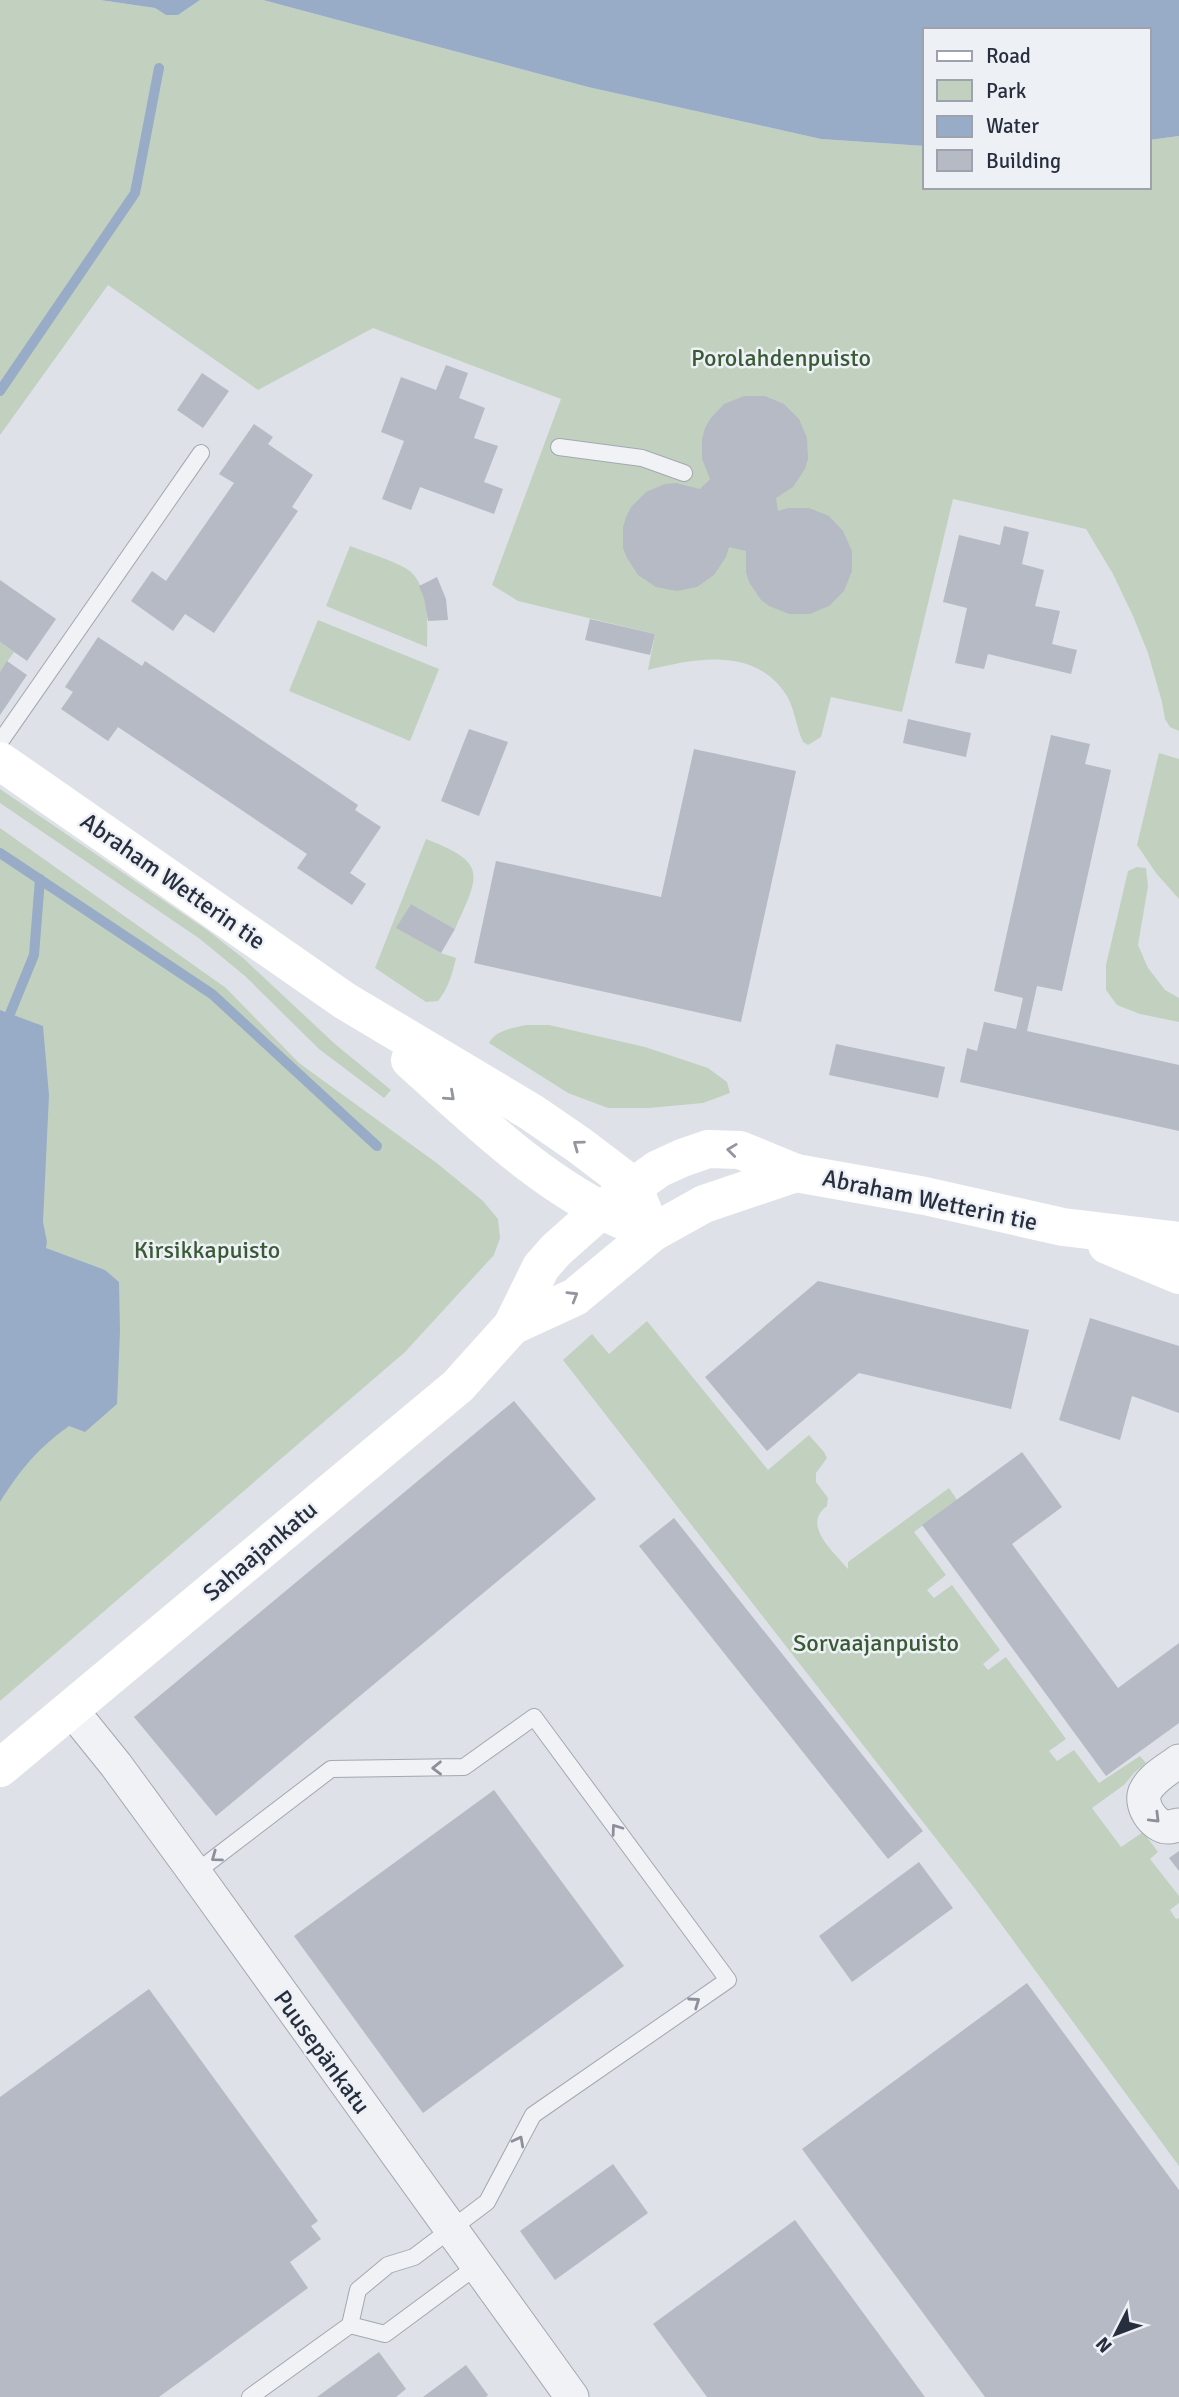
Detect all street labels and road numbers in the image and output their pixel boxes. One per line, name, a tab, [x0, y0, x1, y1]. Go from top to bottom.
street label: Abraham Wetterin tie	[75, 806, 271, 956]
street label: Abraham Wetterin tie	[820, 1163, 1040, 1237]
street label: Sahaajankatu	[197, 1494, 323, 1608]
street label: Puusepänkatu	[267, 1984, 377, 2120]

